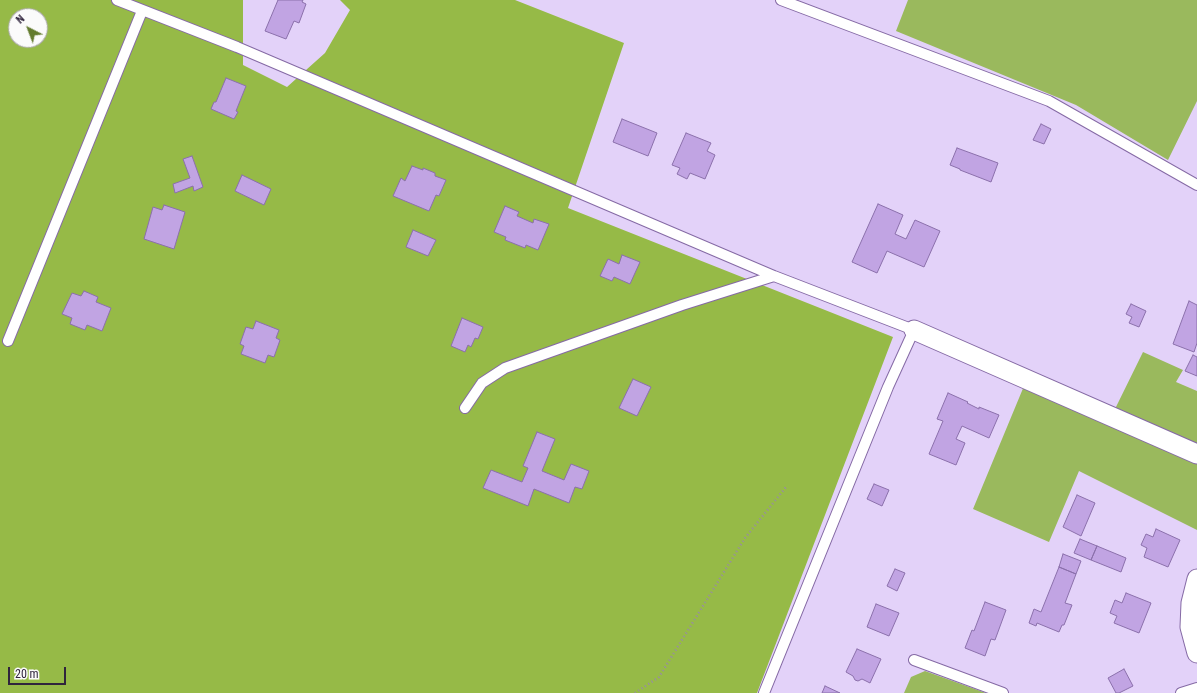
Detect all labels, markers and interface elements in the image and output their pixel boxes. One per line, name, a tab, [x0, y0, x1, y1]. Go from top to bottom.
north arrow	[8, 8, 48, 48]
text: N	[13, 12, 27, 27]
scale bar	[10, 659, 68, 685]
text: 20 m	[15, 667, 39, 681]

